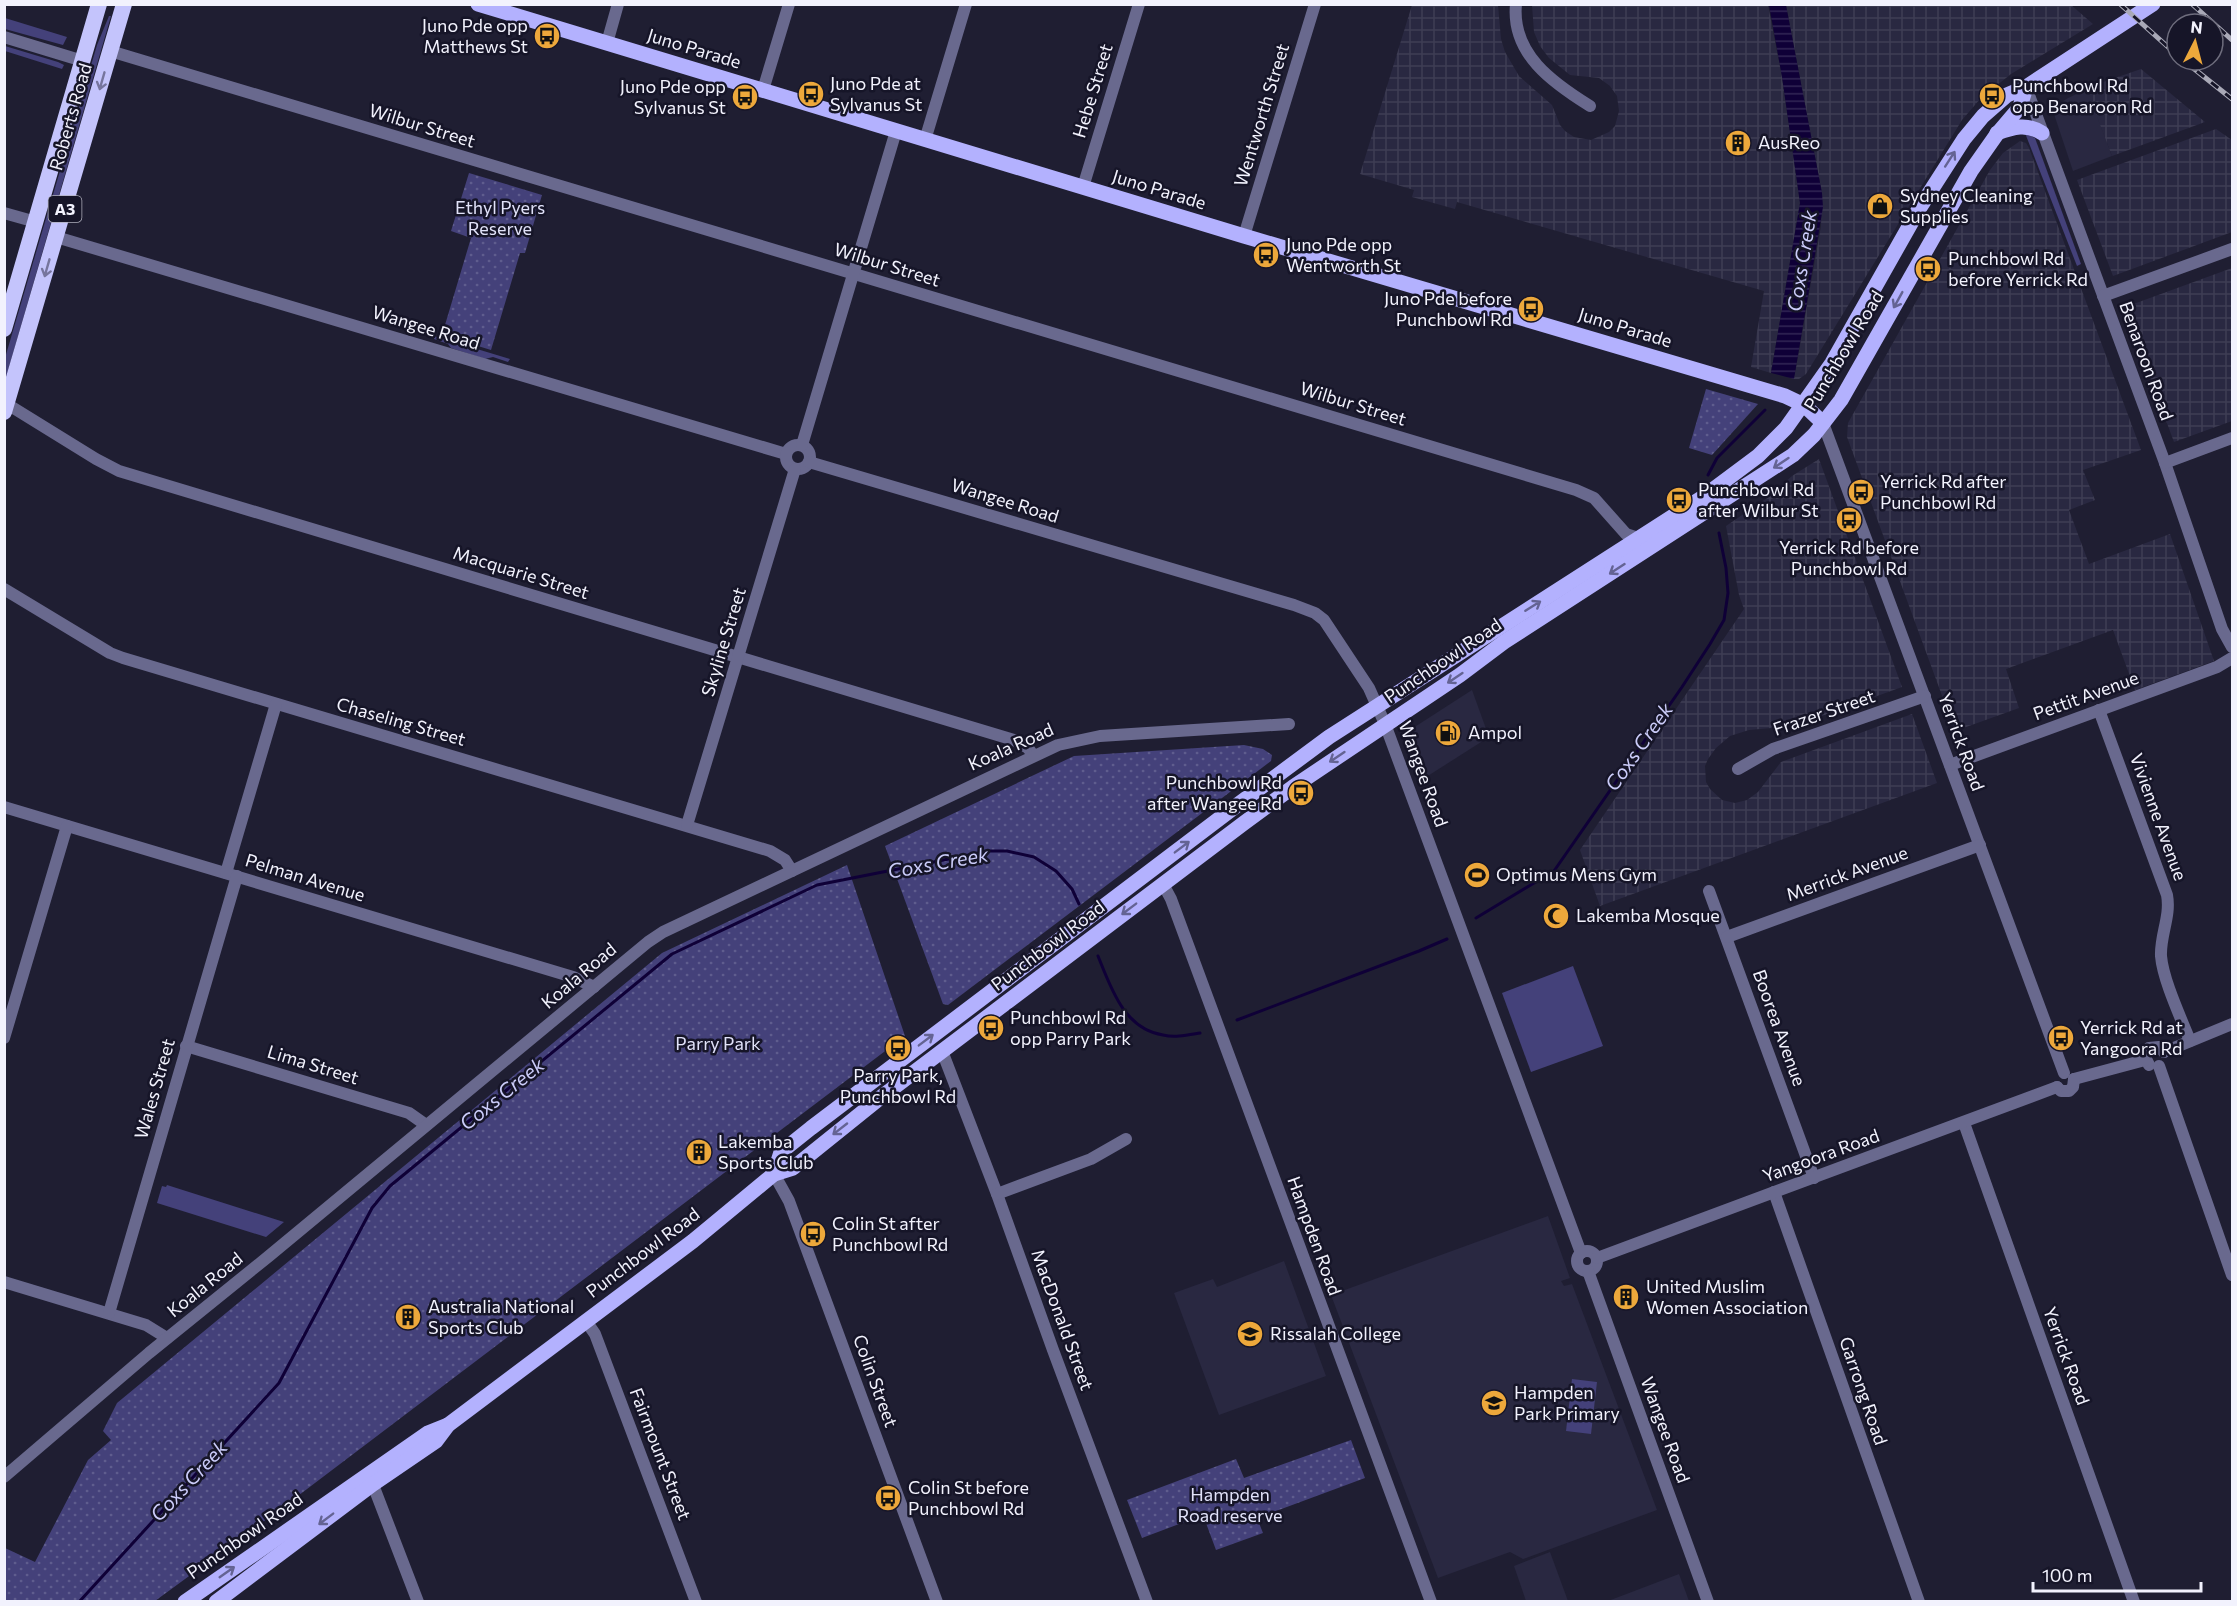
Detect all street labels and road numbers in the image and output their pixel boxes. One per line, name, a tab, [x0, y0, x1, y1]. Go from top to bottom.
street label: Juno Parade	[645, 23, 744, 73]
street label: Hebe Street	[1067, 41, 1117, 141]
street label: Wentworth Street	[1229, 41, 1293, 189]
street label: Roberts Road	[44, 61, 96, 173]
street label: Wilbur Street	[367, 98, 478, 152]
street label: Juno Parade	[1110, 164, 1209, 214]
road number: A3	[48, 196, 82, 222]
street label: Wilbur Street	[832, 237, 943, 291]
street label: Punchbowl Road	[1799, 286, 1888, 415]
street label: Benaroon Road	[2115, 298, 2179, 423]
street label: Wangee Road	[370, 300, 483, 354]
street label: Juno Parade	[1576, 302, 1675, 352]
street label: Wilbur Street	[1298, 376, 1409, 430]
street label: Wangee Road	[949, 473, 1062, 527]
street label: Macquarie Street	[451, 541, 592, 603]
street label: Skyline Street	[696, 584, 750, 699]
street label: Punchbowl Road	[1380, 613, 1505, 707]
street label: Pettit Avenue	[2030, 666, 2141, 724]
street label: Frazer Street	[1770, 684, 1878, 740]
street label: Yerrick Road	[1934, 690, 1990, 794]
street label: Chaseling Street	[334, 692, 468, 750]
street label: Koala Road	[965, 718, 1057, 775]
street label: Wangee Road	[1395, 718, 1453, 830]
street label: Vivienne Avenue	[2126, 750, 2192, 883]
street label: Merrick Avenue	[1783, 841, 1910, 905]
street label: Pelman Avenue	[243, 848, 368, 906]
street label: Punchbowl Road	[986, 895, 1109, 995]
street label: Koala Road	[536, 938, 620, 1013]
street label: Boorea Avenue	[1749, 966, 1811, 1089]
street label: Wales Street	[129, 1036, 179, 1141]
street label: Lima Street	[265, 1040, 362, 1088]
street label: Yangoora Road	[1759, 1124, 1882, 1186]
street label: Hampden Road	[1283, 1173, 1347, 1298]
street label: Punchbowl Road	[581, 1202, 704, 1302]
street label: MacDonald Street	[1027, 1246, 1099, 1393]
street label: Koala Road	[162, 1247, 247, 1321]
street label: Yerrick Road	[2039, 1304, 2095, 1408]
street label: Colin Street	[849, 1331, 903, 1430]
street label: Garrong Road	[1835, 1334, 1893, 1448]
street label: Wangee Road	[1637, 1374, 1695, 1486]
street label: Fairmount Street	[626, 1384, 696, 1523]
street label: Punchbowl Road	[182, 1487, 307, 1583]

